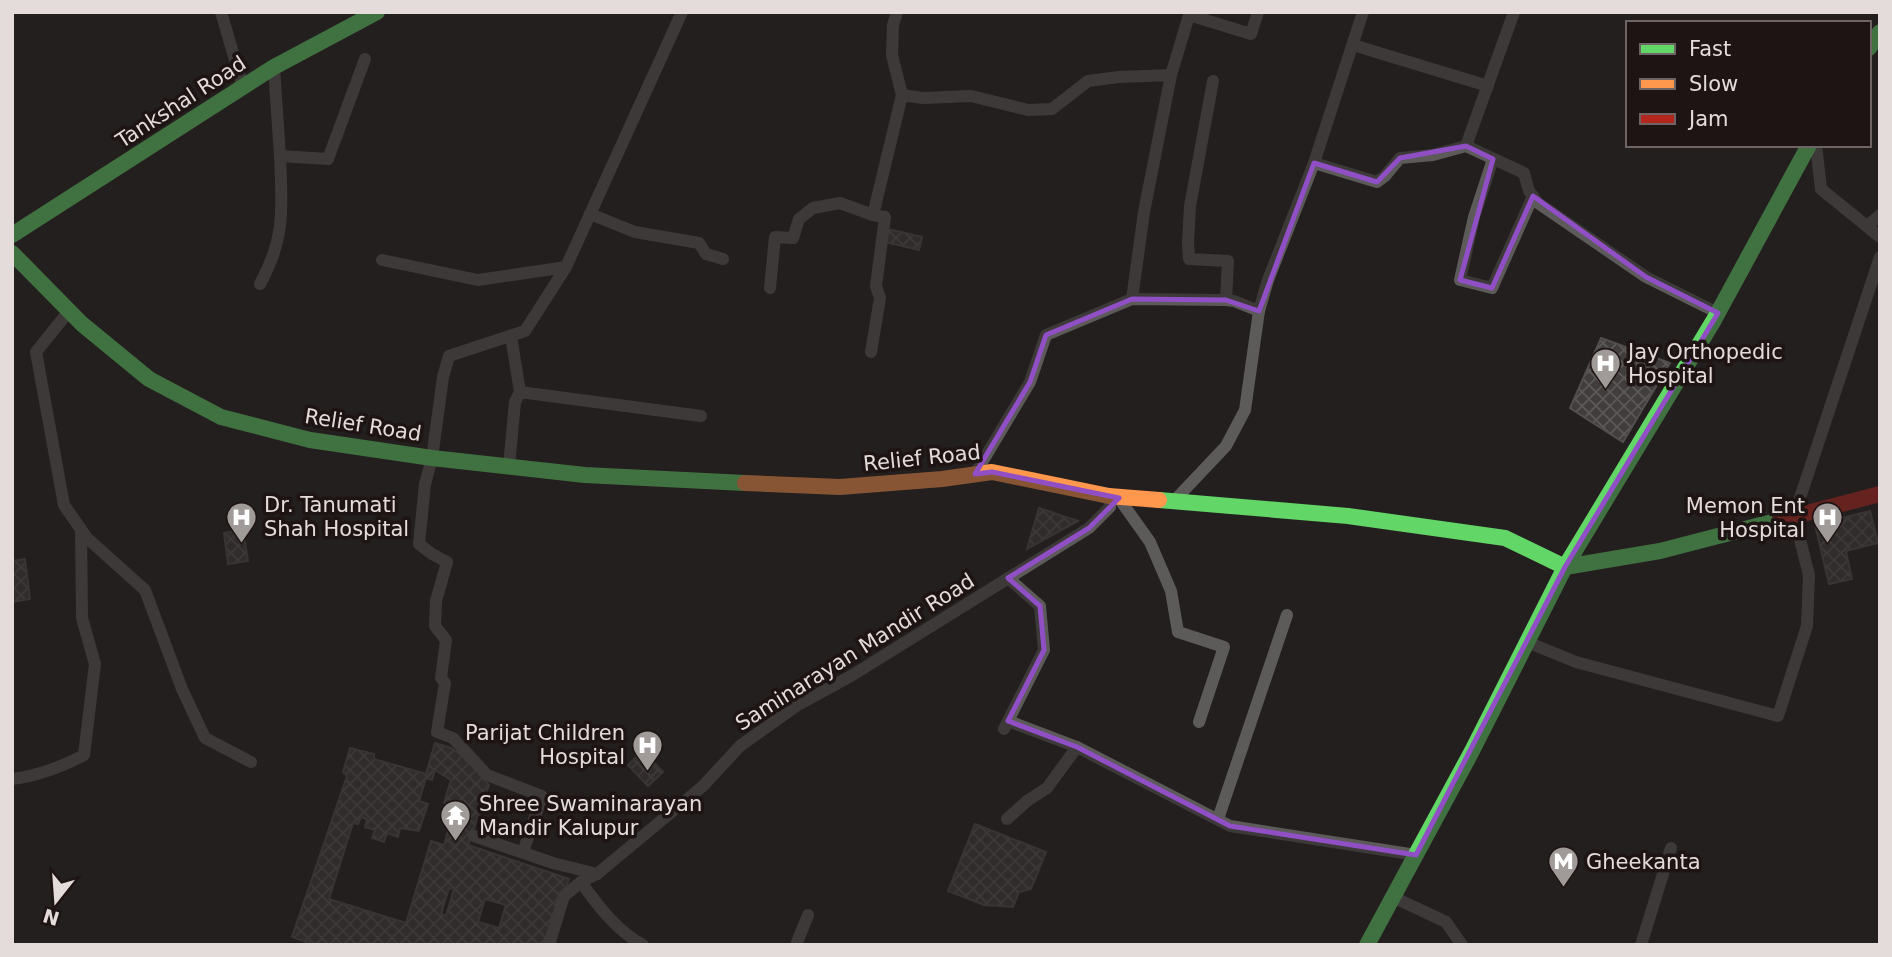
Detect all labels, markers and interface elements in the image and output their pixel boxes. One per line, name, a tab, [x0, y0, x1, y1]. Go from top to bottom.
legend	[1626, 21, 1871, 147]
text: Fast	[1689, 37, 1731, 61]
street label: Tankshal Road	[111, 51, 250, 153]
text: Slow	[1689, 72, 1738, 96]
text: Jam	[1687, 107, 1729, 131]
place label: Jay Orthopedic Hospital	[1626, 340, 1783, 388]
hospital icon: Jay Orthopedic Hospital	[1588, 347, 1622, 391]
street label: Relief Road	[303, 404, 423, 446]
street label: Relief Road	[862, 440, 982, 476]
place label: Dr. Tanumati Shah Hospital	[264, 493, 409, 541]
place label: Memon Ent Hospital	[1686, 494, 1805, 542]
hospital icon: Dr. Tanumati Shah Hospital	[224, 500, 258, 544]
hospital icon: Memon Ent Hospital	[1811, 501, 1845, 545]
street label: Saminarayan Mandir Road	[731, 568, 979, 736]
place label: Parijat Children Hospital	[465, 721, 625, 769]
hospital icon: Parijat Children Hospital	[631, 728, 665, 772]
place label: Shree Swaminarayan Mandir Kalupur	[479, 792, 702, 840]
temple icon: Shree Swaminarayan Mandir Kalupur	[439, 799, 473, 843]
metro station icon: Gheekanta	[1546, 845, 1580, 889]
place label: Gheekanta	[1586, 850, 1701, 874]
north arrow	[21, 866, 91, 936]
text: N	[40, 904, 62, 930]

